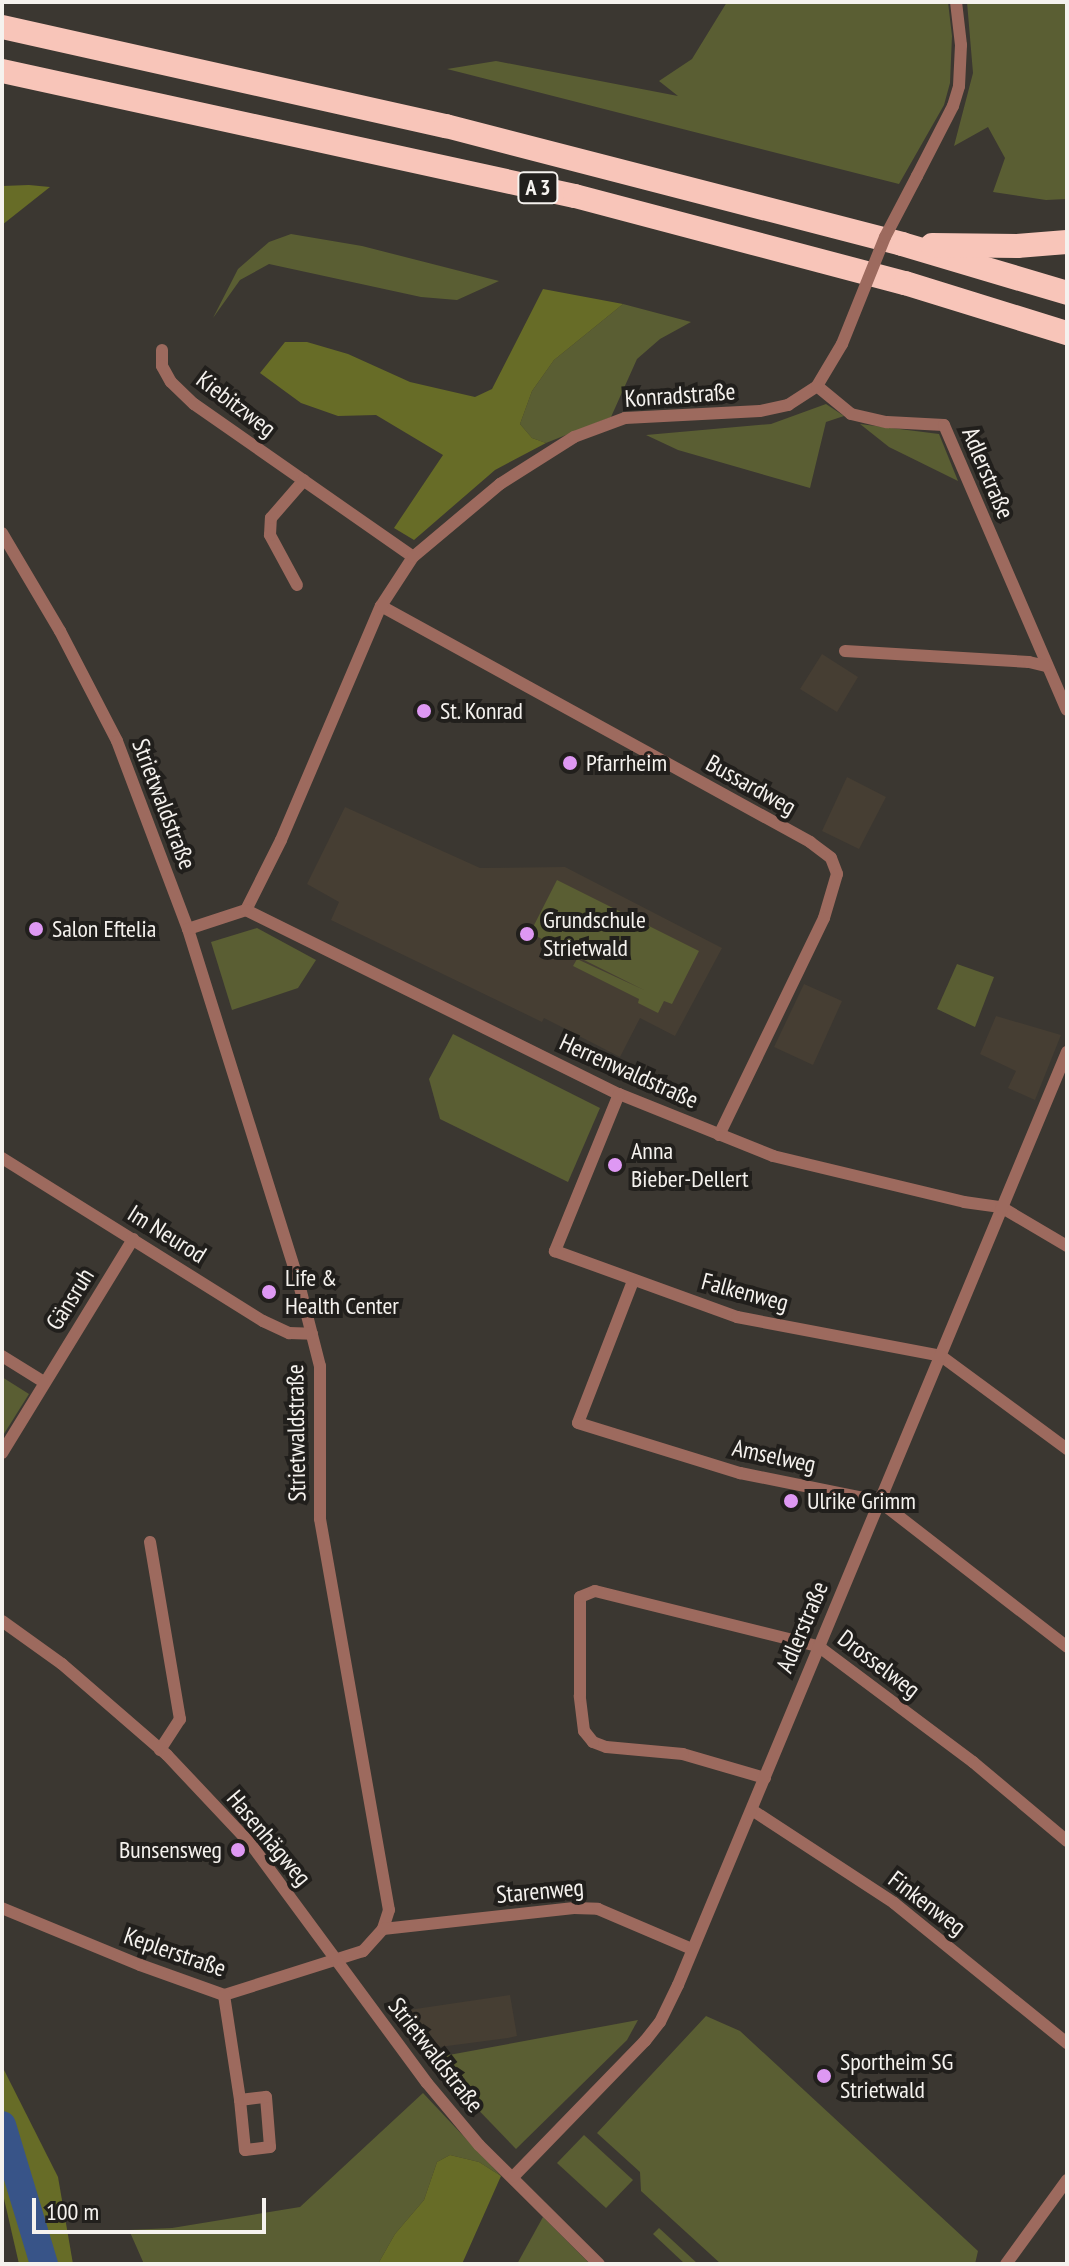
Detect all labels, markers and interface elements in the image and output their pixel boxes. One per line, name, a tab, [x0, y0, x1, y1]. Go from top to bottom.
road number: A 3	[516, 170, 560, 206]
street label: Kiebitzweg	[191, 365, 281, 443]
street label: Konradstraße	[624, 377, 736, 413]
street label: Adlerstraße	[956, 423, 1020, 523]
place label: St. Konrad	[440, 697, 525, 725]
marker: St. Konrad	[415, 702, 433, 720]
street label: Strietwaldstraße	[126, 735, 202, 873]
place label: Pfarrheim	[586, 749, 667, 777]
street label: Bussardweg	[701, 749, 801, 821]
marker: Pfarrheim	[561, 754, 579, 772]
place label: Grundschule Strietwald	[543, 906, 646, 962]
place label: Salon Eftelia	[52, 915, 156, 943]
marker: Salon Eftelia	[27, 920, 45, 938]
marker: Grundschule Strietwald	[518, 925, 536, 943]
street label: Herrenwaldstraße	[555, 1028, 703, 1114]
place label: Anna Bieber-Dellert	[631, 1137, 749, 1193]
marker: Anna Bieber-Dellert	[606, 1156, 624, 1174]
street label: Im Neurod	[123, 1199, 211, 1269]
street label: Gänsruh	[40, 1263, 100, 1335]
place label: Life & Health Center	[285, 1264, 399, 1320]
street label: Falkenweg	[698, 1267, 792, 1317]
marker: Life & Health Center	[260, 1283, 278, 1301]
street label: Strietwaldstraße	[280, 1364, 312, 1502]
street label: Amselweg	[730, 1433, 818, 1479]
place label: Ulrike Grimm	[807, 1487, 916, 1515]
marker: Ulrike Grimm	[782, 1492, 800, 1510]
street label: Adlerstraße	[770, 1577, 834, 1677]
street label: Drosselweg	[832, 1624, 926, 1704]
street label: Hasenhägweg	[221, 1784, 317, 1892]
place label: Bunsensweg	[119, 1836, 222, 1864]
marker: Bunsensweg	[229, 1841, 247, 1859]
street label: Finkenweg	[883, 1865, 971, 1941]
street label: Starenweg	[495, 1873, 585, 1909]
street label: Keplerstraße	[120, 1921, 230, 1983]
street label: Strietwaldstraße	[382, 1992, 490, 2118]
place label: Sportheim SG Strietwald	[840, 2048, 953, 2104]
marker: Sportheim SG Strietwald	[815, 2067, 833, 2085]
scale bar	[36, 2182, 270, 2232]
text: 100 m	[46, 2196, 99, 2227]

